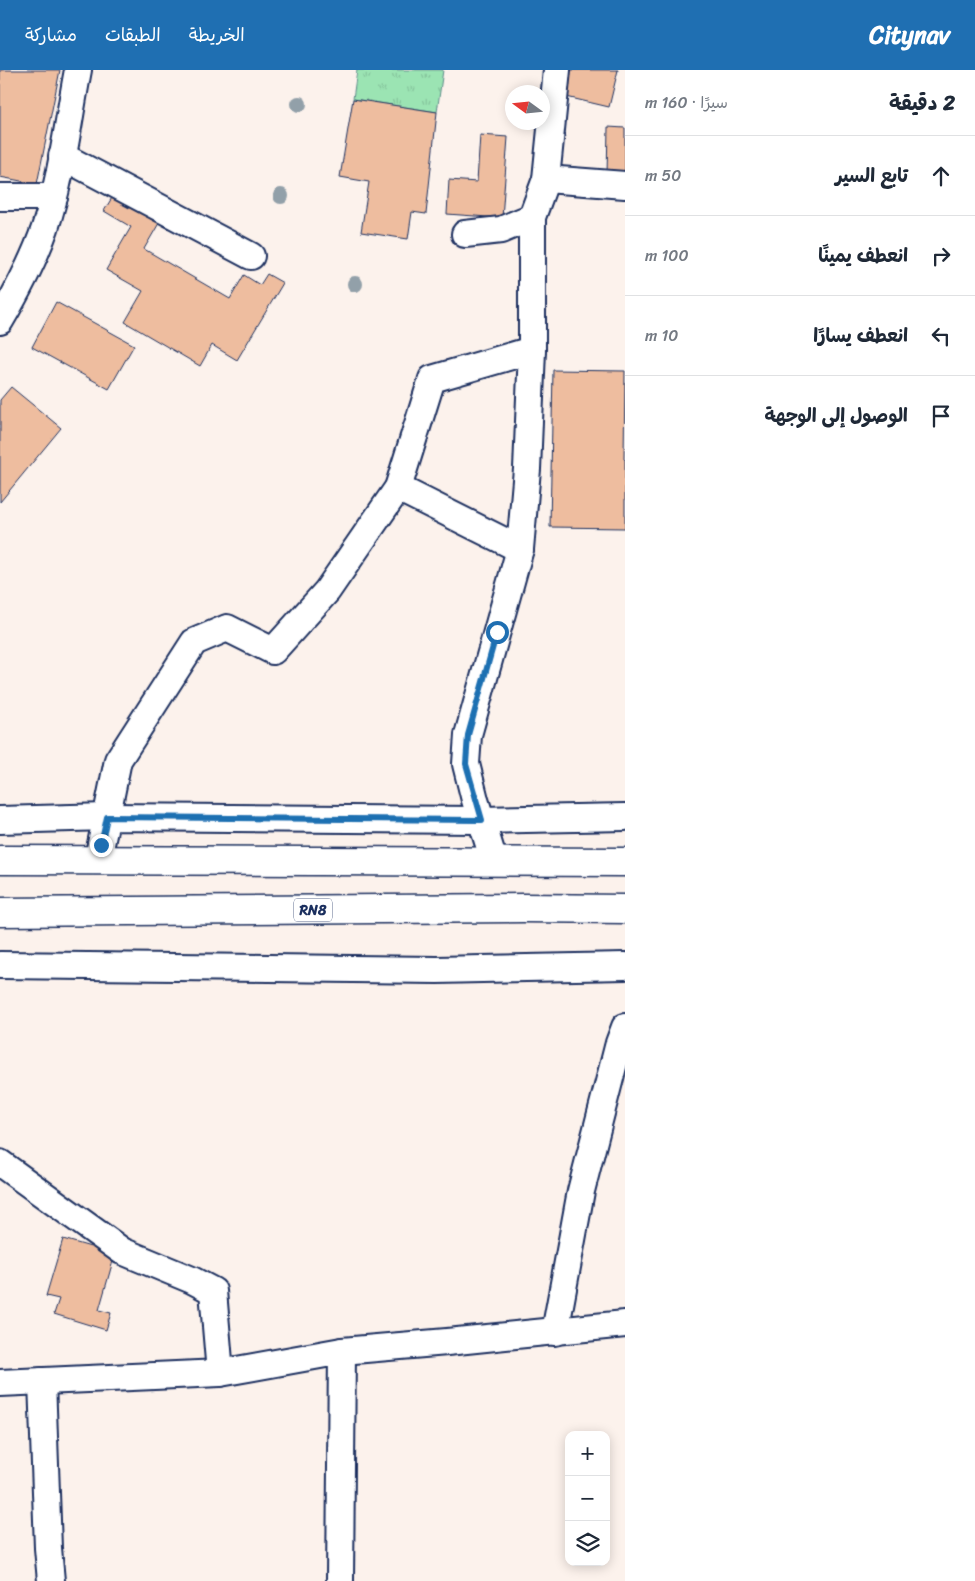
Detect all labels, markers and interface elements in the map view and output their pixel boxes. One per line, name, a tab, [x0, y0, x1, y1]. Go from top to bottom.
text: Citynav	[869, 14, 950, 56]
text: مشاركة	[25, 19, 77, 51]
text: الطبقات	[105, 19, 161, 51]
text: الخريطة	[189, 19, 245, 51]
text: 2 دقيقة	[889, 84, 955, 122]
north arrow	[505, 85, 550, 130]
text: سيرًا · 160 m	[645, 88, 728, 117]
text: تابع السير	[835, 159, 908, 192]
text: 50 m	[645, 161, 681, 190]
icon: ahead	[927, 162, 955, 190]
text: انعطف يمينًا	[818, 239, 908, 272]
text: 100 m	[645, 241, 689, 270]
icon: right	[927, 242, 955, 270]
text: انعطف يسارًا	[813, 319, 908, 352]
text: 10 m	[645, 321, 678, 350]
icon: left	[927, 322, 955, 350]
text: الوصول إلى الوجهة	[765, 399, 908, 432]
icon: arrive	[927, 402, 955, 430]
route start	[486, 621, 509, 644]
route end	[90, 834, 113, 857]
road number: RN8	[294, 898, 332, 922]
map controls	[565, 1431, 610, 1566]
button: +	[565, 1431, 610, 1476]
button: −	[565, 1476, 610, 1521]
button: layers	[565, 1521, 610, 1566]

